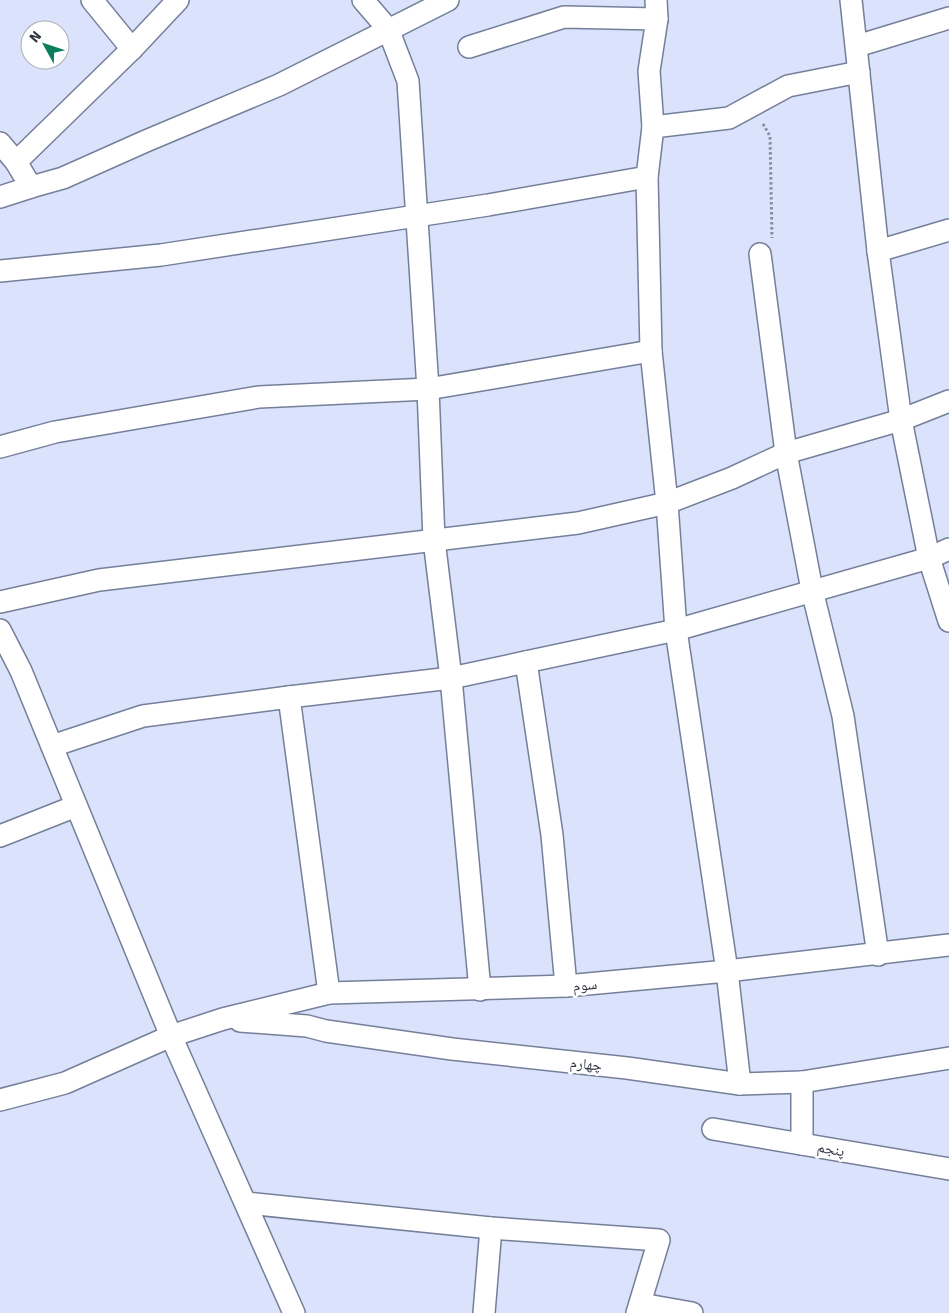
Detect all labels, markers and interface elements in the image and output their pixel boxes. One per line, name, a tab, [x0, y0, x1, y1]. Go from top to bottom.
north arrow	[20, 20, 70, 70]
text: N	[26, 28, 45, 46]
street label: سوم	[572, 975, 598, 996]
street label: چهارم	[569, 1053, 603, 1076]
street label: پنجم	[816, 1138, 846, 1161]

